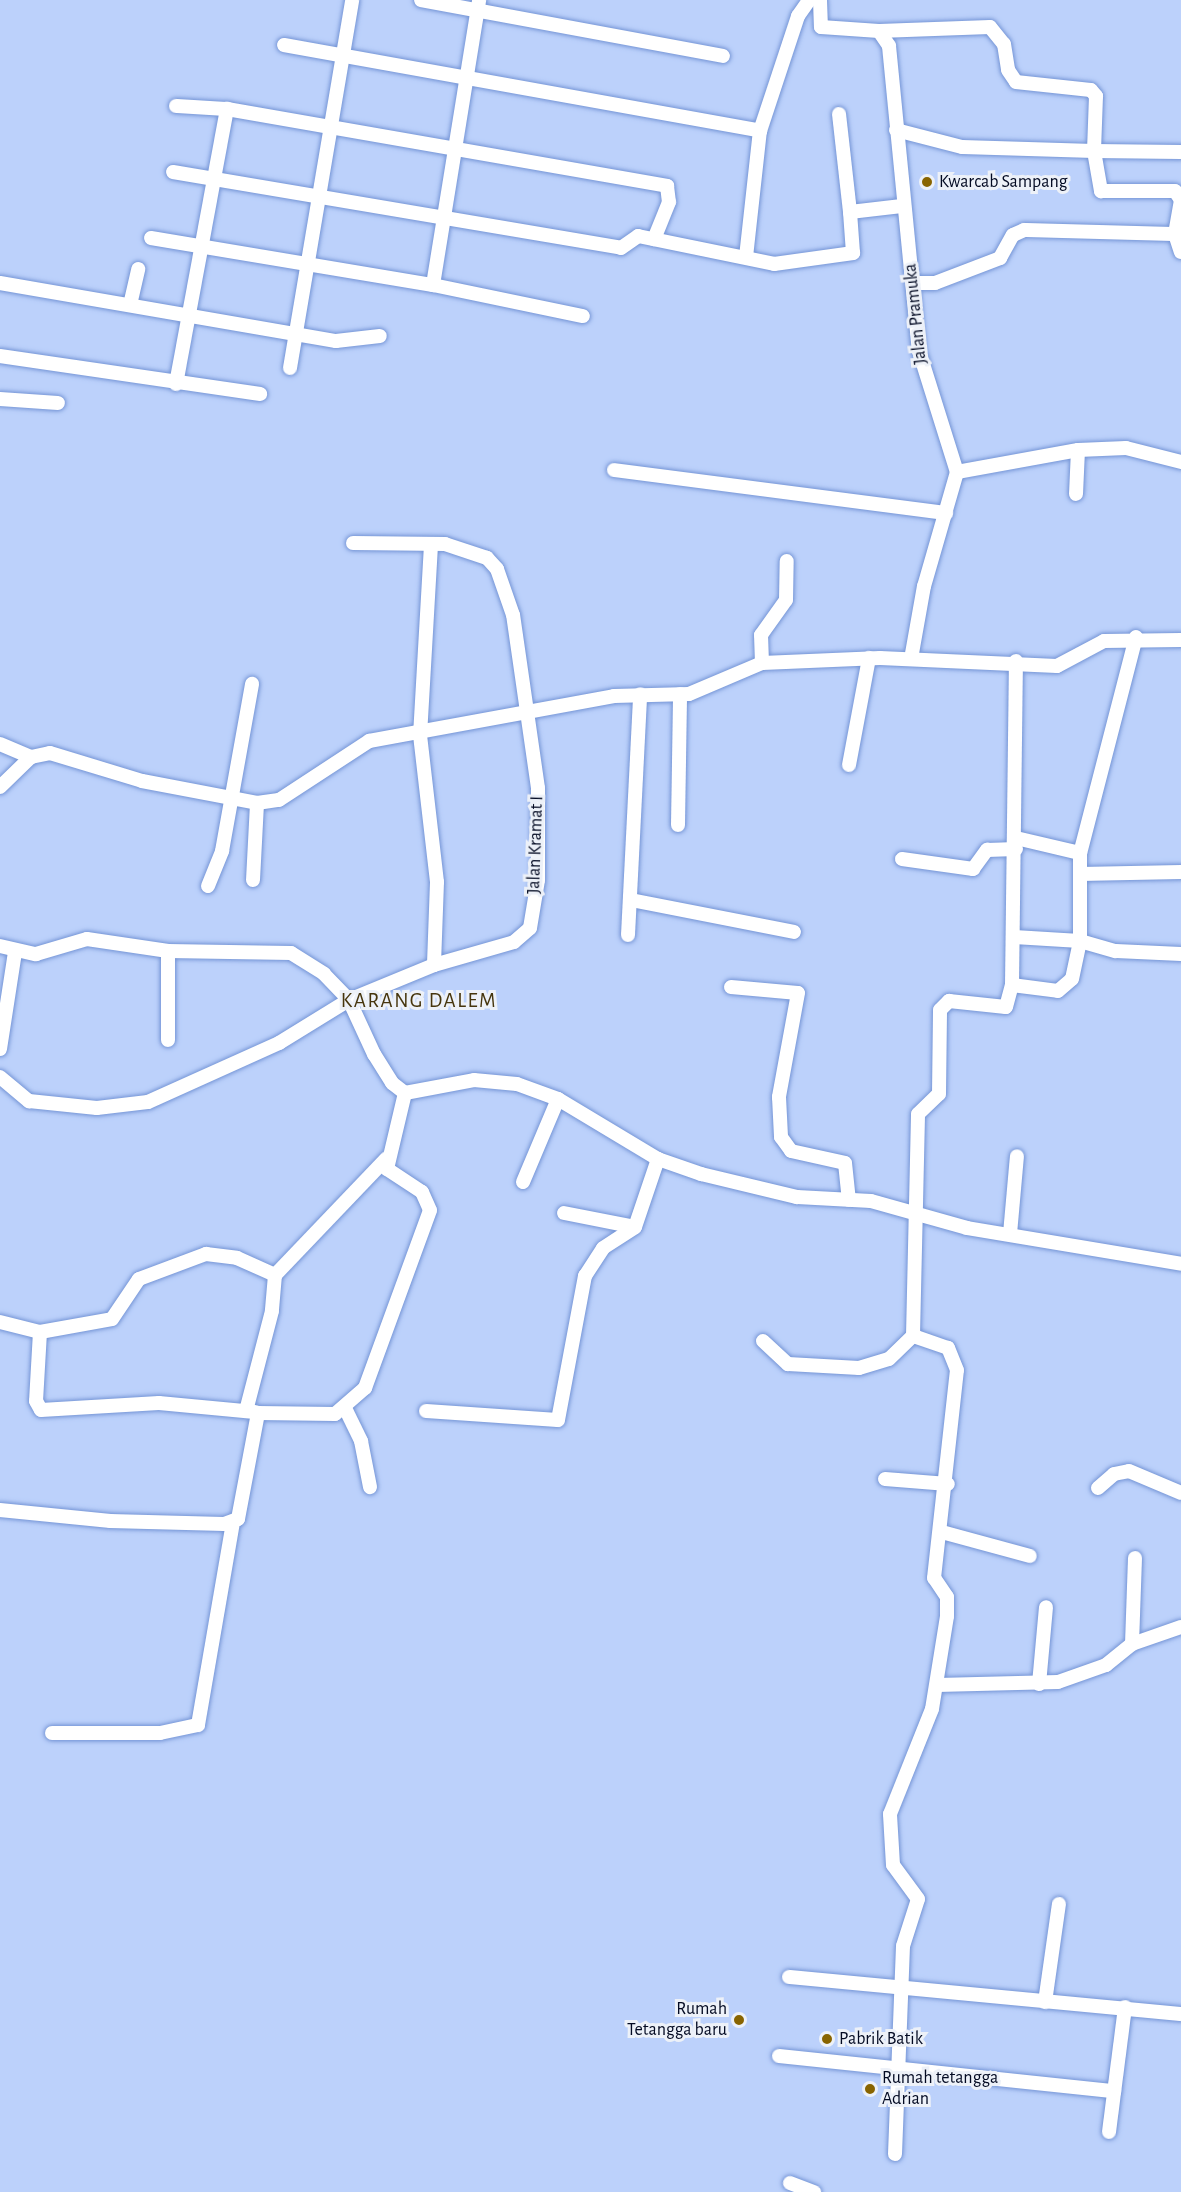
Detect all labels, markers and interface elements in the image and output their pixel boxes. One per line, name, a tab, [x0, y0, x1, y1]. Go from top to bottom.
place label: Kwarcab Sampang	[939, 171, 1067, 193]
marker: Kwarcab Sampang	[920, 175, 934, 189]
street label: Jalan Pramuka	[900, 263, 932, 365]
street label: Jalan Kramat I	[523, 796, 549, 894]
district label: KARANG DALEM	[341, 988, 497, 1014]
place label: Rumah Tetangga baru	[627, 1999, 727, 2042]
marker: Rumah Tetangga baru	[732, 2013, 746, 2027]
place label: Pabrik Batik	[839, 2028, 923, 2050]
marker: Pabrik Batik	[820, 2032, 834, 2046]
place label: Rumah tetangga Adrian	[882, 2068, 998, 2110]
marker: Rumah tetangga Adrian	[863, 2082, 877, 2096]

